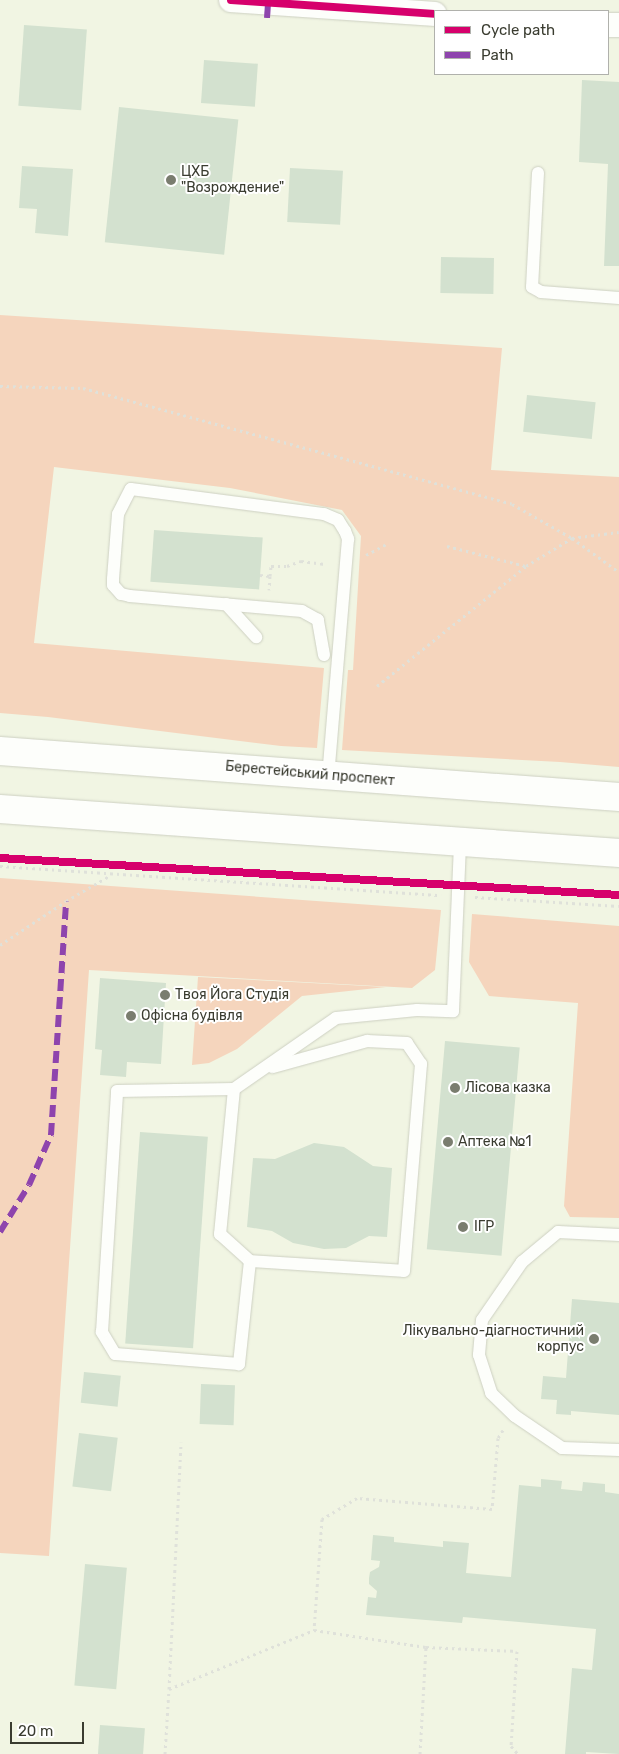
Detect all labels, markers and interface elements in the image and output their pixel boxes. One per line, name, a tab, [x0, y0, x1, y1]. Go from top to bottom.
legend	[434, 10, 609, 75]
text: Cycle path	[481, 21, 555, 39]
text: Path	[481, 46, 514, 64]
place label: ЦХБ "Возрождение"	[181, 164, 284, 196]
marker: ЦХБ "Возрождение"	[165, 174, 177, 186]
street label: Берестейський проспект	[225, 758, 395, 790]
place label: Твоя Йога Студiя	[175, 987, 289, 1003]
marker: Твоя Йога Студiя	[159, 989, 171, 1001]
place label: Офісна будівля	[141, 1008, 243, 1024]
marker: Офісна будівля	[125, 1010, 137, 1022]
place label: Лісова казка	[465, 1080, 551, 1096]
marker: Лісова казка	[449, 1082, 461, 1094]
place label: Аптека №1	[458, 1134, 532, 1150]
marker: Аптека №1	[442, 1136, 454, 1148]
place label: ІГР	[474, 1219, 494, 1235]
marker: ІГР	[456, 1220, 470, 1234]
place label: Лікувально-діагностичний корпус	[403, 1323, 584, 1355]
marker: Лікувально-діагностичний корпус	[588, 1333, 600, 1345]
scale bar	[12, 1712, 86, 1744]
text: 20 m	[18, 1722, 53, 1740]

